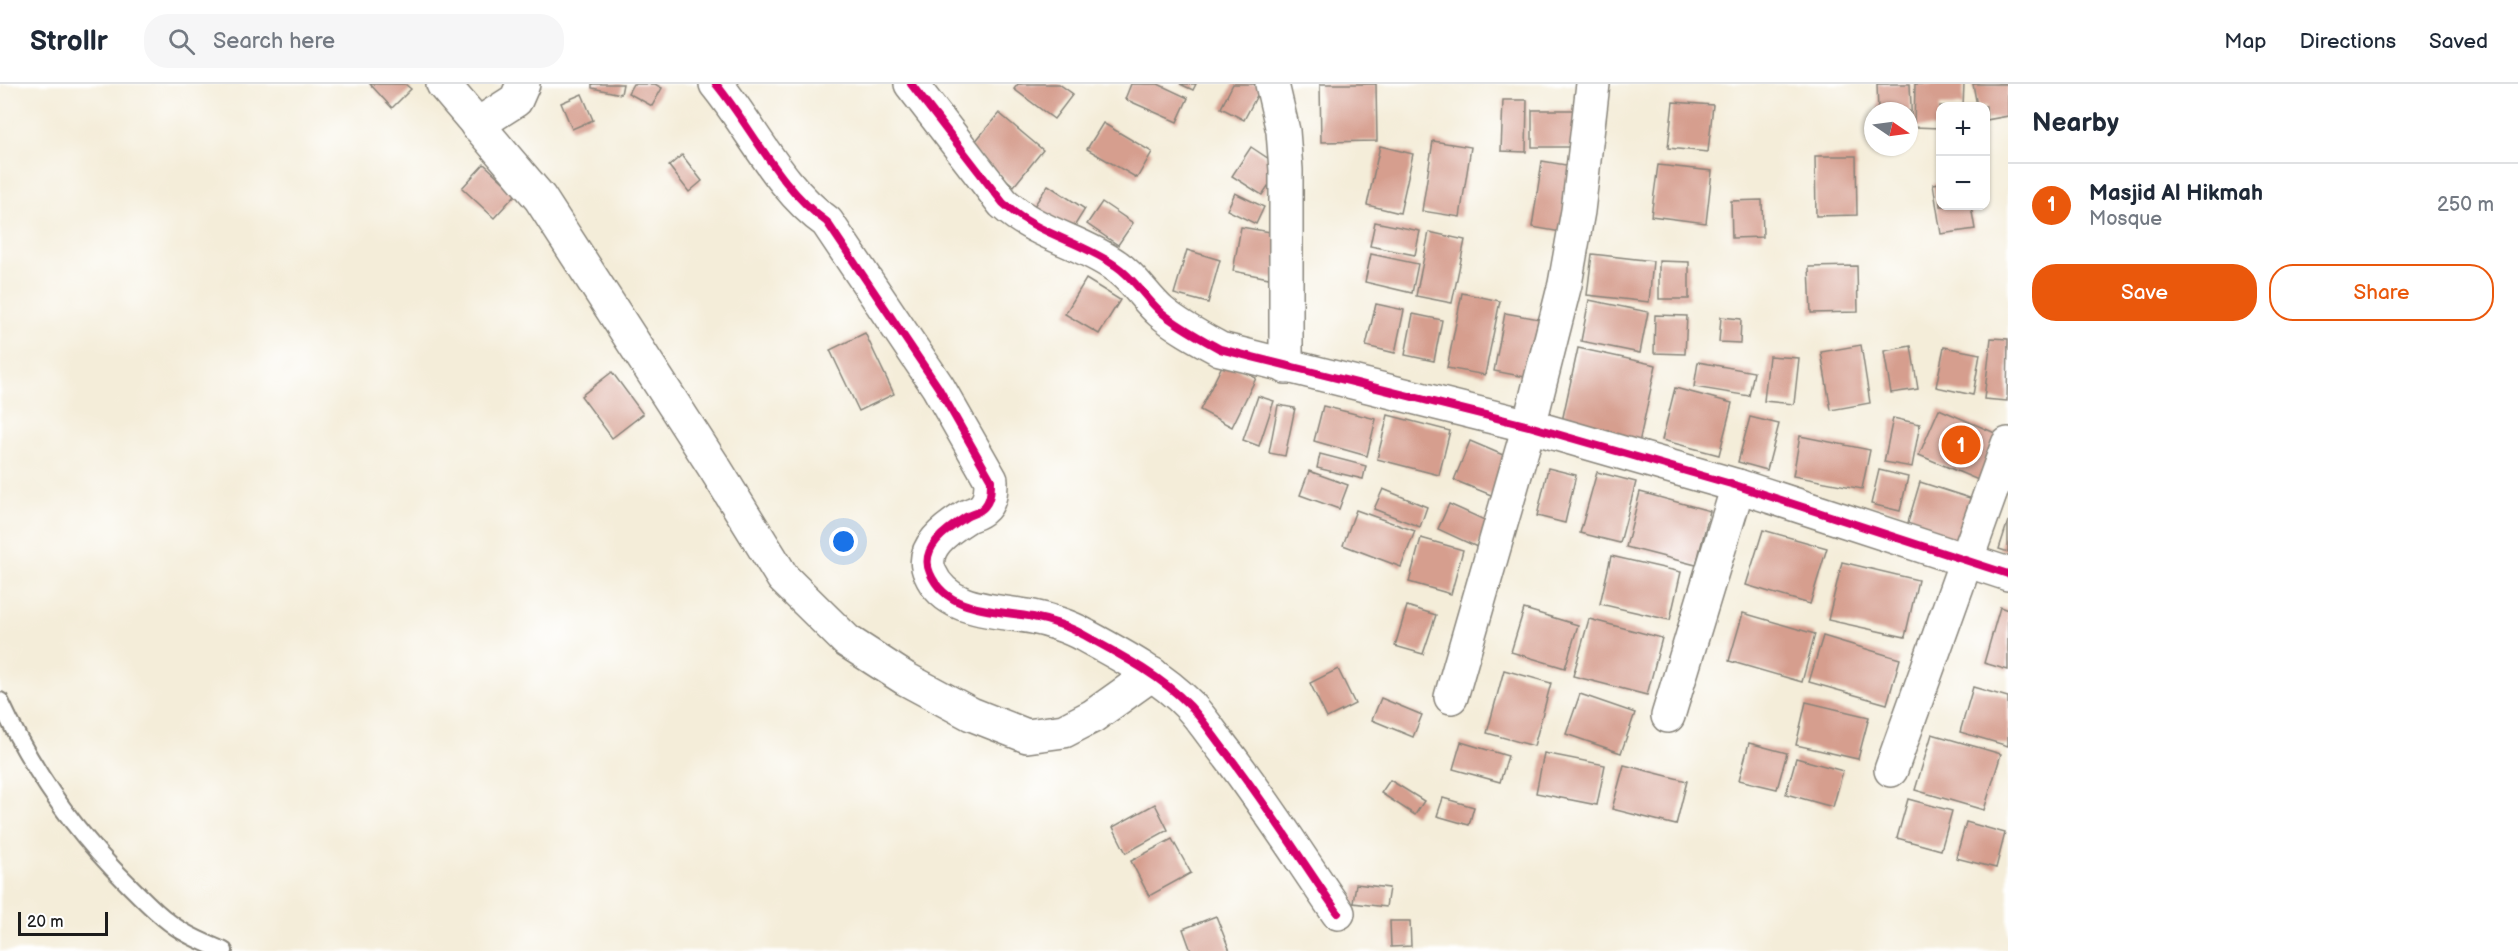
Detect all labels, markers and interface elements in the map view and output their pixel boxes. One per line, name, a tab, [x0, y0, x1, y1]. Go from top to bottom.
search box	[144, 14, 564, 68]
text: Strollr	[30, 25, 108, 58]
icon: search	[165, 25, 198, 58]
text: Search here	[213, 28, 335, 55]
text: Map	[2224, 29, 2267, 54]
text: Directions	[2300, 29, 2396, 54]
text: Saved	[2429, 29, 2488, 54]
north arrow	[1864, 102, 1918, 156]
map controls	[1936, 102, 1990, 210]
button: +	[1936, 102, 1990, 156]
text: Nearby	[2032, 108, 2119, 139]
button: −	[1936, 156, 1990, 210]
text: Masjid Al Hikmah	[2089, 180, 2263, 207]
text: 1	[2047, 193, 2056, 217]
text: 250 m	[2437, 193, 2494, 217]
text: Mosque	[2089, 207, 2162, 231]
button: Save	[2032, 264, 2257, 321]
button: Share	[2269, 264, 2494, 321]
pin: 1	[1942, 422, 1980, 468]
your location	[829, 527, 858, 556]
scale bar	[18, 909, 108, 936]
text: 20 m	[27, 913, 63, 932]

